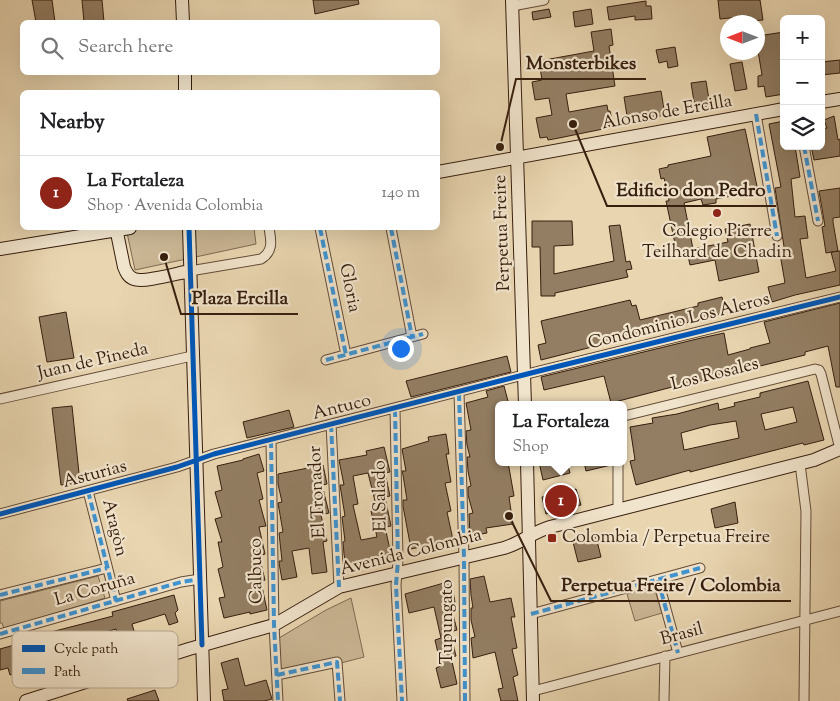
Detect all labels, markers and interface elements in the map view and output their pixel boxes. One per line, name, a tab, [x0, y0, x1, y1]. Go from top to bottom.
north arrow	[720, 15, 765, 60]
map controls	[780, 15, 825, 150]
button: +	[780, 15, 825, 60]
search box	[20, 20, 440, 75]
icon: search	[38, 34, 66, 62]
text: Search here	[78, 34, 173, 61]
callout: Monsterbikes	[516, 45, 646, 79]
text: Monsterbikes	[526, 51, 637, 78]
button: −	[780, 60, 825, 105]
street label: Alonso de Ercilla	[600, 89, 734, 137]
button: layers	[780, 105, 825, 150]
text: Nearby	[40, 108, 105, 138]
text: La Fortaleza	[87, 168, 184, 195]
callout: Edificio don Pedro	[607, 172, 776, 206]
street label: Perpetua Freire	[488, 174, 518, 292]
text: Edificio don Pedro	[616, 178, 766, 205]
text: 1	[53, 182, 59, 205]
text: 140 m	[382, 182, 420, 205]
text: Shop · Avenida Colombia	[87, 195, 263, 218]
marker: Colegio Pierre Teilhard de Chadin	[711, 207, 723, 219]
place label: Colegio Pierre Teilhard de Chadin	[642, 219, 792, 266]
street label: Gloria	[332, 261, 366, 315]
callout: Plaza Ercilla	[181, 280, 298, 314]
text: Plaza Ercilla	[192, 286, 289, 313]
street label: Condominio Los Aleros	[585, 287, 773, 357]
your location	[388, 336, 414, 362]
street label: Juan de Pineda	[34, 337, 151, 388]
street label: Los Rosales	[668, 352, 762, 398]
street label: Antuco	[310, 388, 374, 428]
popup	[495, 401, 627, 466]
text: La Fortaleza	[512, 409, 610, 436]
text: Shop	[512, 436, 549, 459]
street label: El Tronador	[303, 445, 333, 539]
street label: Asturias	[60, 454, 130, 496]
street label: El Salado	[367, 460, 395, 532]
pin: 1	[545, 482, 577, 520]
street label: Aragòn	[94, 497, 134, 560]
street label: Avenida Colombia	[337, 523, 485, 583]
place label: Colombia / Perpetua Freire	[562, 525, 770, 551]
marker: Colombia / Perpetua Freire	[546, 532, 558, 544]
street label: Calbuco	[243, 538, 271, 604]
street label: La Coruña	[52, 566, 138, 614]
callout: Perpetua Freire / Colombia	[551, 567, 791, 601]
text: Perpetua Freire / Colombia	[561, 573, 781, 600]
street label: Tupungato	[435, 579, 461, 665]
street label: Brasil	[658, 617, 706, 653]
legend	[12, 631, 178, 688]
text: Cycle path	[54, 640, 118, 660]
text: Path	[54, 663, 81, 683]

